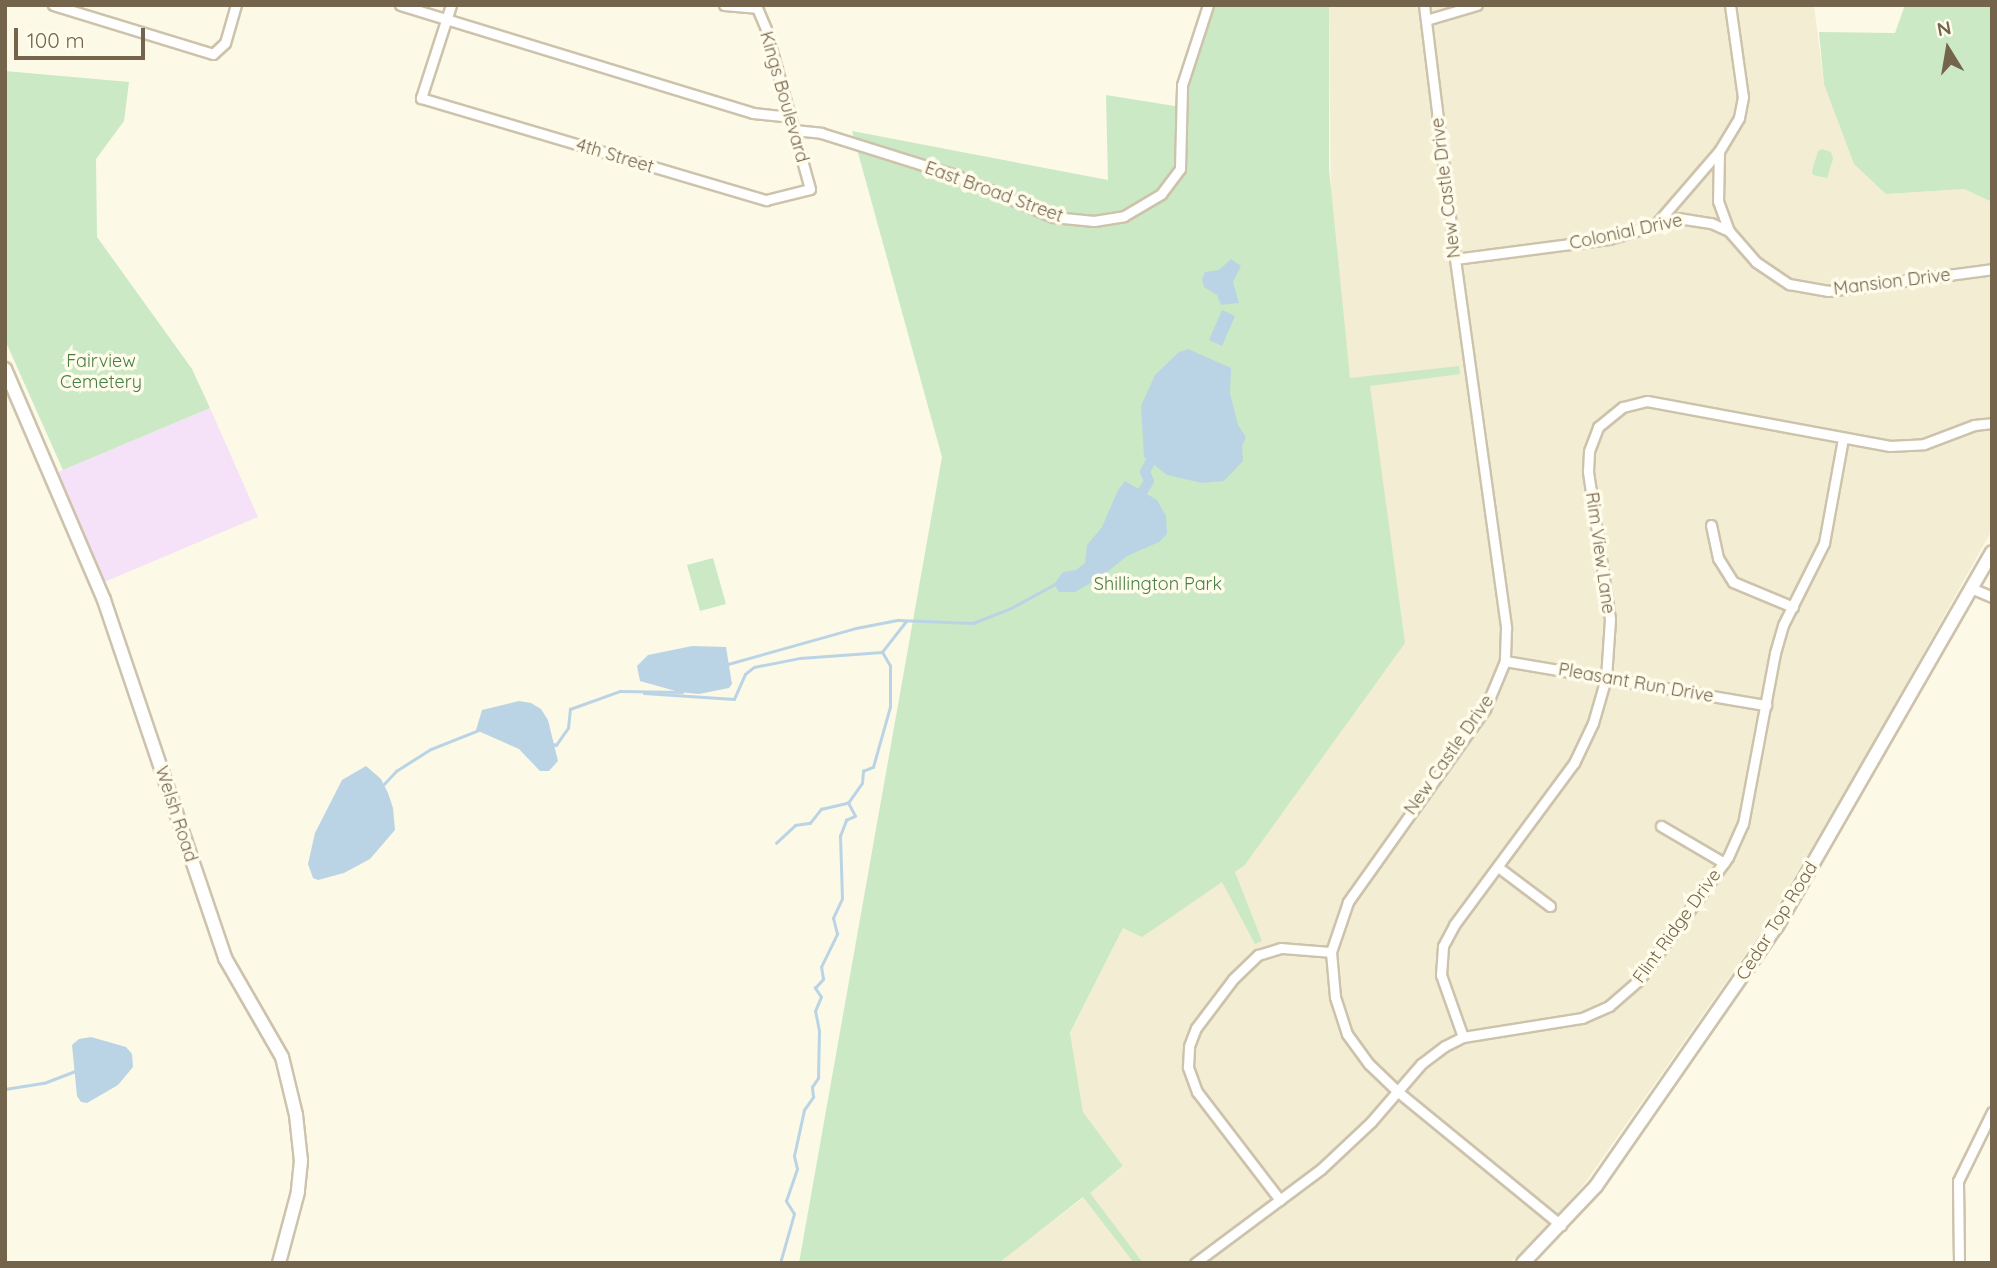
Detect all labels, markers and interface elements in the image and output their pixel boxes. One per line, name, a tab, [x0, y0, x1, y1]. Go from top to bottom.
scale bar	[18, 14, 149, 58]
north arrow	[1913, 14, 1983, 84]
text: N	[1935, 15, 1953, 41]
text: 100 m	[27, 27, 85, 53]
street label: Kings Boulevard	[755, 29, 813, 165]
street label: New Castle Drive	[1427, 117, 1465, 259]
street label: 4th Street	[574, 134, 656, 178]
street label: East Broad Street	[922, 157, 1066, 227]
street label: Colonial Drive	[1568, 209, 1684, 255]
street label: Mansion Drive	[1832, 264, 1952, 300]
park label: Fairview Cemetery	[60, 351, 142, 394]
street label: Rim View Lane	[1581, 491, 1619, 615]
park label: Shillington Park	[1094, 573, 1222, 595]
street label: Pleasant Run Drive	[1557, 659, 1715, 707]
street label: New Castle Drive	[1400, 691, 1498, 819]
street label: Welsh Road	[150, 763, 202, 865]
street label: Cedar Top Road	[1732, 858, 1822, 984]
street label: Flint Ridge Drive	[1628, 865, 1726, 987]

